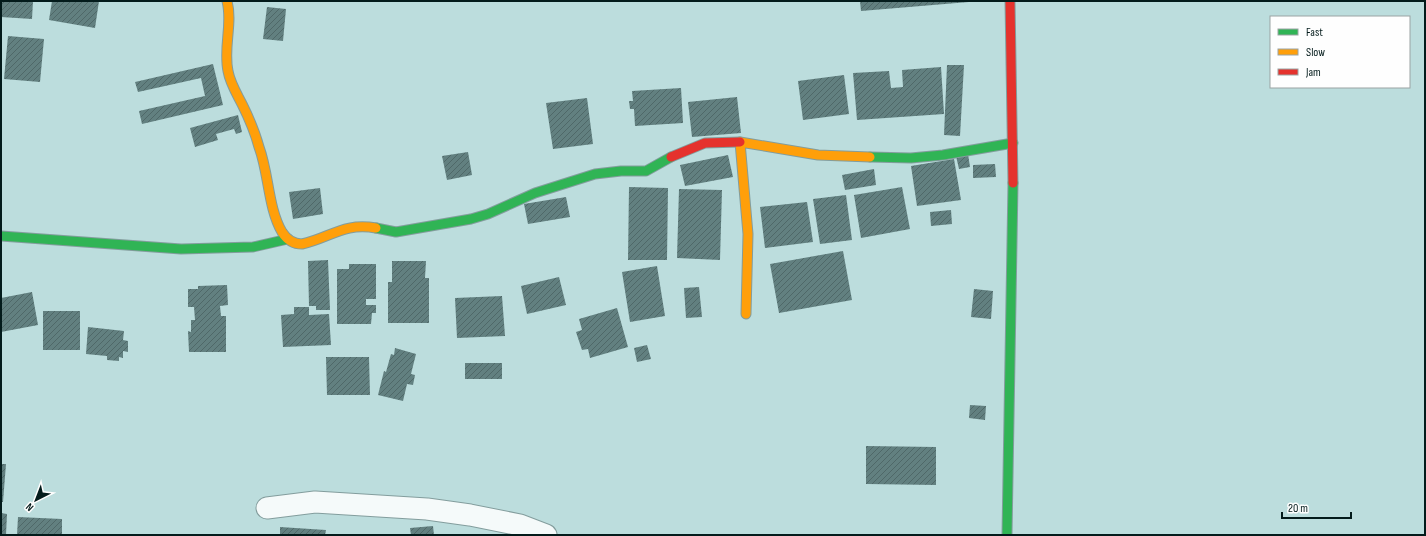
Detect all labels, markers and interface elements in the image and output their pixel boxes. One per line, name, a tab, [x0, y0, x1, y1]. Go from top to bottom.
legend	[1270, 16, 1410, 88]
text: Fast	[1306, 25, 1323, 40]
text: Slow	[1306, 45, 1325, 60]
text: Jam	[1305, 65, 1321, 80]
north arrow	[16, 480, 56, 520]
scale bar	[1282, 494, 1351, 520]
text: N	[23, 500, 36, 514]
text: 20 m	[1288, 501, 1308, 516]

